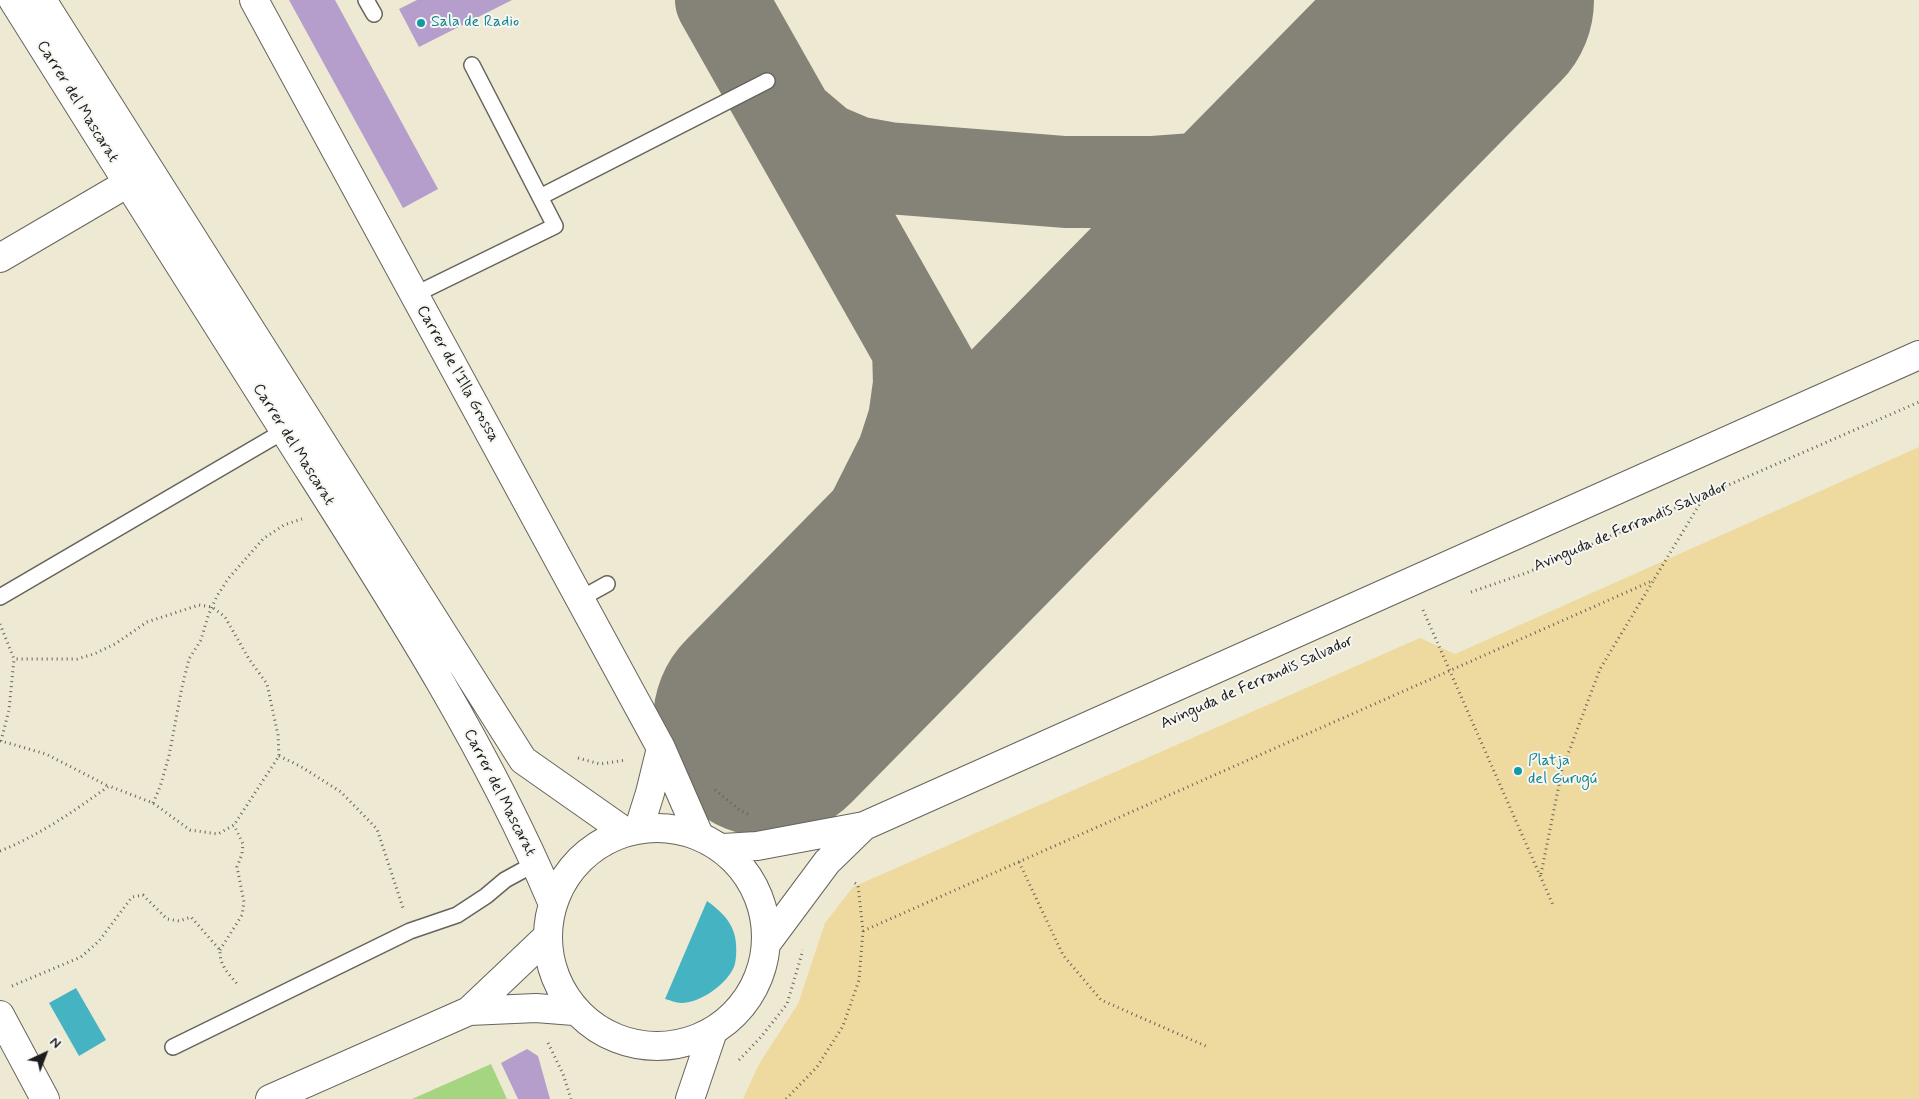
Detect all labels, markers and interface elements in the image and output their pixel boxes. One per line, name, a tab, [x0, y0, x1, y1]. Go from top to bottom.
place label: Sala de Radio	[431, 13, 519, 33]
marker: Sala de Radio	[415, 17, 427, 29]
street label: Carrer del Mascarat	[32, 37, 122, 167]
street label: Carrer de l'Illa Grossa	[411, 302, 503, 446]
street label: Carrer del Mascarat	[248, 380, 338, 510]
street label: Avinguda de Ferrandis Salvador	[1531, 477, 1731, 577]
street label: Avinguda de Ferrandis Salvador	[1158, 632, 1356, 734]
street label: Carrer del Mascarat	[459, 726, 539, 860]
place label: Platja del Gurugú	[1528, 752, 1597, 790]
marker: Platja del Gurugú	[1512, 765, 1524, 777]
north arrow	[20, 1029, 70, 1079]
text: N	[46, 1033, 65, 1053]

